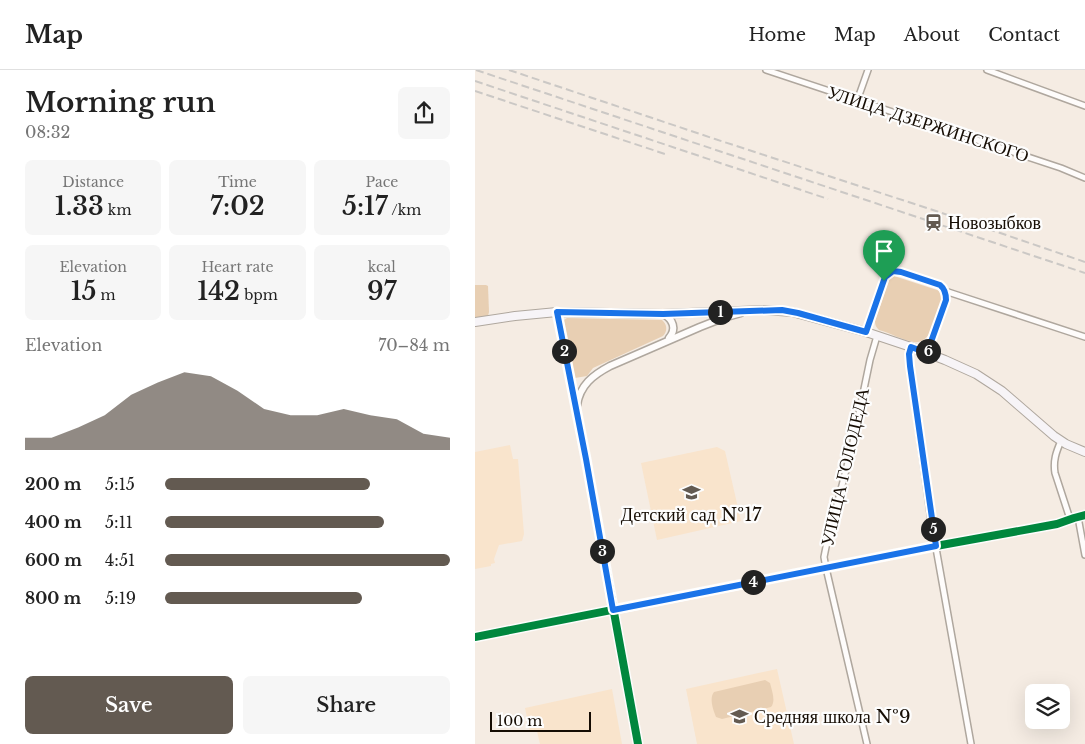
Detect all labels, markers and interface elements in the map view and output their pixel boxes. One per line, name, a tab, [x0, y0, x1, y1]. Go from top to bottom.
text: Map	[25, 20, 83, 49]
text: Home	[748, 24, 806, 46]
text: Map	[834, 24, 876, 46]
text: About	[904, 24, 960, 46]
text: Contact	[988, 24, 1060, 46]
street label: УЛИЦА ДЗЕРЖИНСКОГО	[824, 81, 1032, 167]
text: Morning run	[25, 85, 216, 120]
button: share	[398, 87, 450, 139]
text: 08:32	[25, 122, 70, 142]
text: Distance	[62, 173, 124, 191]
text: Time	[218, 173, 257, 191]
text: Pace	[365, 173, 398, 191]
text: 1.33	[55, 191, 104, 222]
text: 7:02	[210, 191, 265, 222]
text: 5:17	[342, 191, 388, 222]
text: km	[104, 201, 132, 219]
text: /km	[388, 201, 421, 219]
place label: Новозыбков	[948, 212, 1041, 234]
station icon: Новозыбков	[924, 213, 944, 233]
pin	[863, 230, 905, 281]
icon: arrive	[870, 237, 898, 265]
text: Elevation	[59, 258, 127, 276]
text: Heart rate	[201, 258, 274, 276]
text: kcal	[368, 258, 396, 276]
text: 15	[71, 276, 96, 307]
text: 142	[197, 276, 240, 307]
text: 97	[367, 276, 397, 307]
text: m	[96, 286, 116, 304]
text: bpm	[240, 286, 278, 304]
pin: 1	[707, 300, 733, 324]
text: 1	[717, 303, 724, 321]
text: Elevation	[25, 335, 102, 355]
text: 70–84 m	[378, 335, 450, 355]
pin: 2	[551, 338, 577, 364]
pin: 6	[915, 338, 941, 364]
text: 2	[560, 342, 569, 360]
text: 6	[924, 342, 933, 360]
street label: УЛИЦА ГОЛОДЕДА	[816, 386, 874, 548]
text: 200 m	[25, 474, 82, 494]
text: 5:15	[105, 474, 135, 494]
school or university icon: Детский сад №17	[681, 482, 701, 502]
place label: Детский сад №17	[621, 504, 762, 526]
text: 400 m	[25, 512, 82, 532]
text: 5:11	[105, 512, 133, 532]
pin: 5	[921, 516, 945, 542]
text: 5	[929, 520, 938, 538]
pin: 3	[589, 538, 615, 564]
text: 3	[598, 542, 607, 560]
text: 600 m	[25, 550, 82, 570]
text: 4:51	[105, 550, 135, 570]
pin: 4	[741, 570, 765, 594]
text: 4	[749, 573, 758, 591]
text: 800 m	[25, 588, 81, 608]
text: 5:19	[105, 588, 136, 608]
button: Save	[25, 676, 233, 734]
button: Share	[243, 676, 450, 734]
map controls	[1025, 684, 1070, 729]
button: layers	[1025, 684, 1070, 729]
place label: Средняя школа №9	[754, 706, 911, 728]
school or university icon: Средняя школа №9	[730, 707, 750, 727]
scale bar	[490, 709, 591, 732]
text: 100 m	[497, 712, 542, 730]

